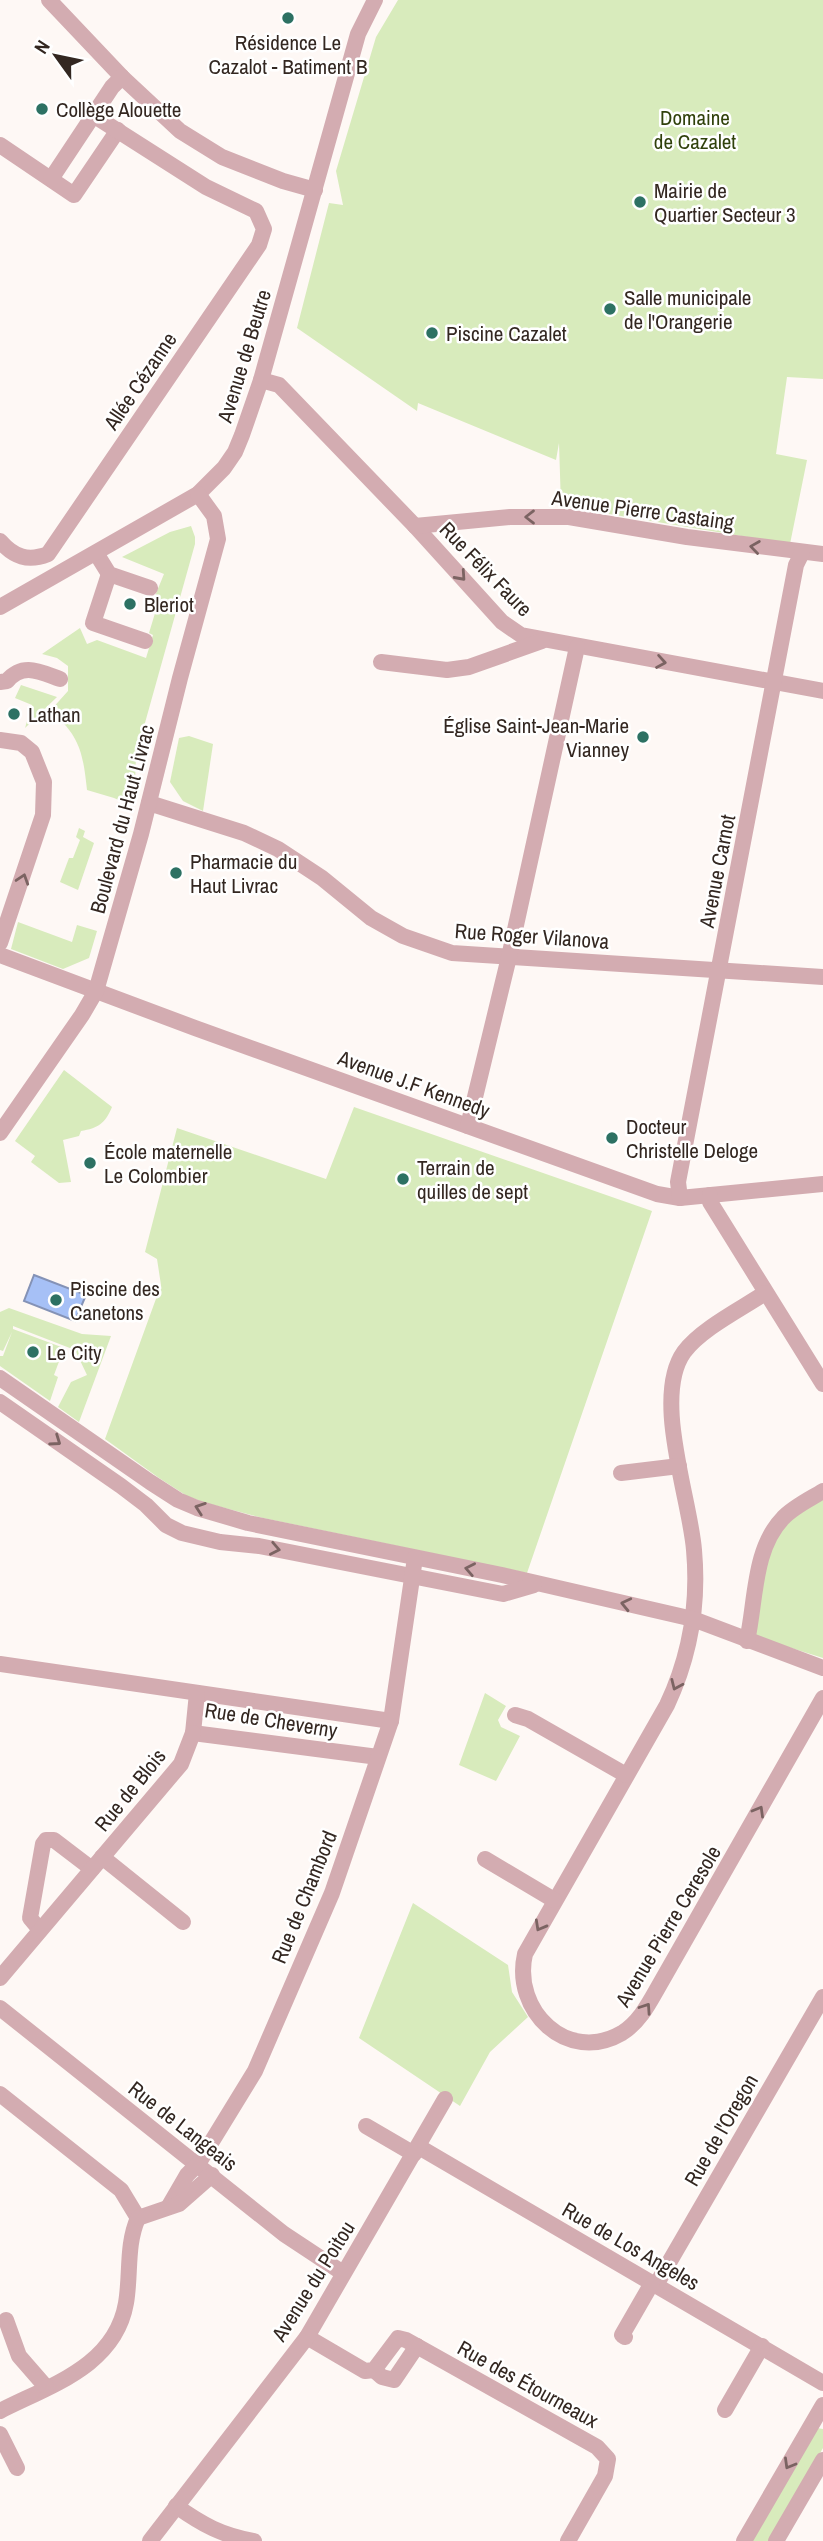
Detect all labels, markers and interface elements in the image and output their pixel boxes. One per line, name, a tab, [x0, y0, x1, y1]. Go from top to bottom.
marker: Résidence Le Cazalot - Batiment B	[280, 10, 296, 26]
north arrow	[21, 21, 91, 91]
place label: Résidence Le Cazalot - Batiment B	[209, 28, 367, 81]
text: N	[28, 35, 56, 59]
place label: Collège Alouette	[56, 95, 181, 124]
marker: Collège Alouette	[34, 101, 50, 117]
park label: Domaine de Cazalet	[654, 103, 736, 156]
place label: Mairie de Quartier Secteur 3	[654, 176, 796, 229]
marker: Mairie de Quartier Secteur 3	[632, 194, 648, 210]
place label: Salle municipale de l'Orangerie	[624, 283, 751, 336]
street label: Avenue de Beutre	[210, 286, 278, 427]
marker: Salle municipale de l'Orangerie	[602, 301, 618, 317]
place label: Piscine Cazalet	[446, 319, 567, 348]
marker: Piscine Cazalet	[424, 325, 440, 341]
street label: Allée Cézanne	[96, 326, 183, 436]
street label: Avenue Pierre Castaing	[549, 483, 736, 537]
one-way arrow	[524, 509, 535, 525]
street label: Rue Félix Faure	[433, 515, 539, 623]
one-way arrow	[749, 539, 761, 554]
one-way arrow	[453, 568, 465, 581]
place label: Bleriot	[144, 590, 194, 619]
marker: Bleriot	[122, 596, 138, 612]
one-way arrow	[655, 654, 667, 669]
place label: Lathan	[28, 700, 81, 729]
marker: Lathan	[6, 706, 22, 722]
place label: Église Saint-Jean-Marie Vianney	[443, 711, 629, 764]
street label: Boulevard du Haut Livrac	[83, 721, 161, 917]
marker: Église Saint-Jean-Marie Vianney	[635, 729, 651, 745]
street label: Avenue Carnot	[692, 812, 742, 931]
place label: Pharmacie du Haut Livrac	[190, 847, 297, 900]
marker: Pharmacie du Haut Livrac	[168, 865, 184, 881]
one-way arrow	[15, 873, 29, 886]
street label: Rue Roger Vilanova	[454, 916, 611, 956]
street label: Avenue J.F Kennedy	[333, 1043, 494, 1125]
place label: Docteur Christelle Deloge	[626, 1112, 758, 1165]
marker: Docteur Christelle Deloge	[604, 1130, 620, 1146]
place label: École maternelle Le Colombier	[104, 1137, 232, 1190]
place label: Terrain de quilles de sept	[417, 1153, 528, 1206]
marker: École maternelle Le Colombier	[82, 1155, 98, 1171]
marker: Terrain de quilles de sept	[395, 1171, 411, 1187]
place label: Piscine des Canetons	[70, 1274, 160, 1327]
marker: Piscine des Canetons	[48, 1292, 64, 1308]
place label: Le City	[47, 1338, 102, 1367]
marker: Le City	[25, 1344, 41, 1360]
one-way arrow	[48, 1433, 61, 1445]
one-way arrow	[195, 1502, 207, 1516]
one-way arrow	[269, 1541, 281, 1556]
one-way arrow	[464, 1562, 476, 1577]
one-way arrow	[620, 1598, 632, 1613]
one-way arrow	[670, 1678, 684, 1690]
street label: Rue de Cheverny	[203, 1695, 340, 1745]
street label: Rue de Blois	[88, 1743, 172, 1837]
one-way arrow	[751, 1805, 764, 1818]
street label: Rue de Chambord	[264, 1826, 344, 1968]
street label: Avenue Pierre Ceresole	[608, 1840, 728, 2013]
one-way arrow	[535, 1918, 548, 1931]
one-way arrow	[638, 2003, 650, 2016]
street label: Rue de l'Oregon	[677, 2069, 765, 2191]
street label: Rue de Langeais	[122, 2074, 244, 2178]
street label: Rue de Los Angeles	[557, 2195, 705, 2297]
street label: Avenue du Poitou	[264, 2215, 362, 2347]
street label: Rue des Étourneaux	[452, 2333, 604, 2435]
one-way arrow	[784, 2457, 797, 2469]

